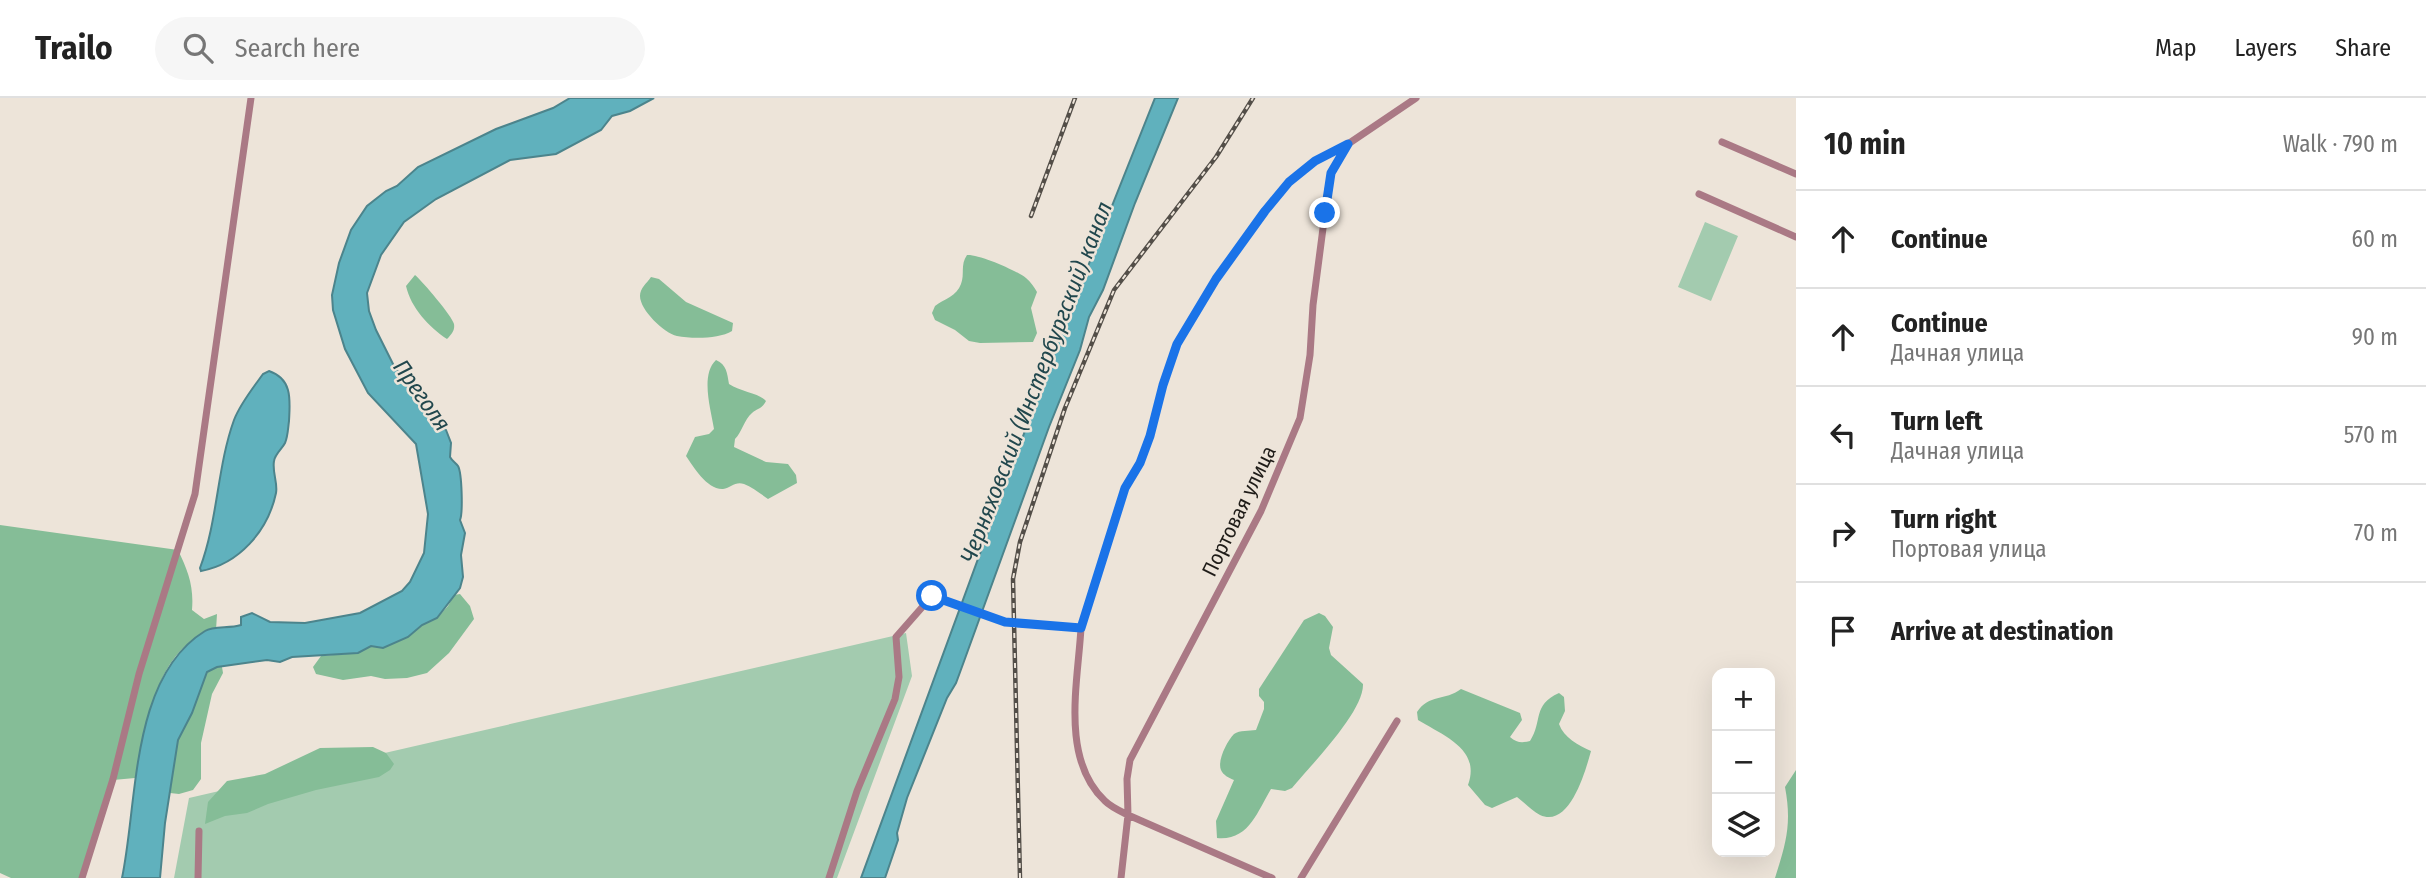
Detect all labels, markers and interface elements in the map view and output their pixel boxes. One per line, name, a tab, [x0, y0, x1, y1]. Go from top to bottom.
search box	[155, 17, 645, 80]
text: Trailo	[35, 28, 113, 68]
icon: search	[179, 29, 217, 67]
text: Search here	[235, 33, 360, 64]
text: Map	[2155, 34, 2197, 62]
text: Layers	[2235, 34, 2297, 62]
text: Share	[2335, 34, 2391, 62]
text: 10 min	[1824, 126, 1906, 162]
text: Walk · 790 m	[2283, 130, 2398, 158]
water label: Черняховский (Инстербургский) канал	[954, 197, 1118, 567]
route end	[1309, 197, 1340, 228]
icon: ahead	[1824, 220, 1862, 258]
text: Continue	[1891, 224, 1988, 255]
text: 60 m	[2352, 225, 2398, 253]
text: Continue	[1891, 308, 1988, 339]
icon: ahead	[1824, 318, 1862, 356]
text: 90 m	[2352, 323, 2398, 351]
text: Дачная улица	[1891, 339, 2024, 367]
water label: Преголя	[387, 354, 457, 436]
text: Turn left	[1891, 406, 1983, 437]
icon: left	[1824, 416, 1862, 454]
text: 570 m	[2344, 421, 2398, 449]
text: Дачная улица	[1891, 437, 2024, 465]
street label: Портовая улица	[1196, 441, 1282, 581]
text: Turn right	[1891, 504, 1997, 535]
icon: right	[1824, 514, 1862, 552]
text: 70 m	[2354, 519, 2398, 547]
text: Портовая улица	[1891, 535, 2047, 563]
route start	[916, 580, 947, 611]
icon: arrive	[1824, 612, 1862, 650]
text: Arrive at destination	[1891, 616, 2114, 647]
map controls	[1712, 668, 1775, 857]
button: +	[1712, 668, 1775, 731]
button: −	[1712, 731, 1775, 794]
button: layers	[1712, 794, 1775, 857]

